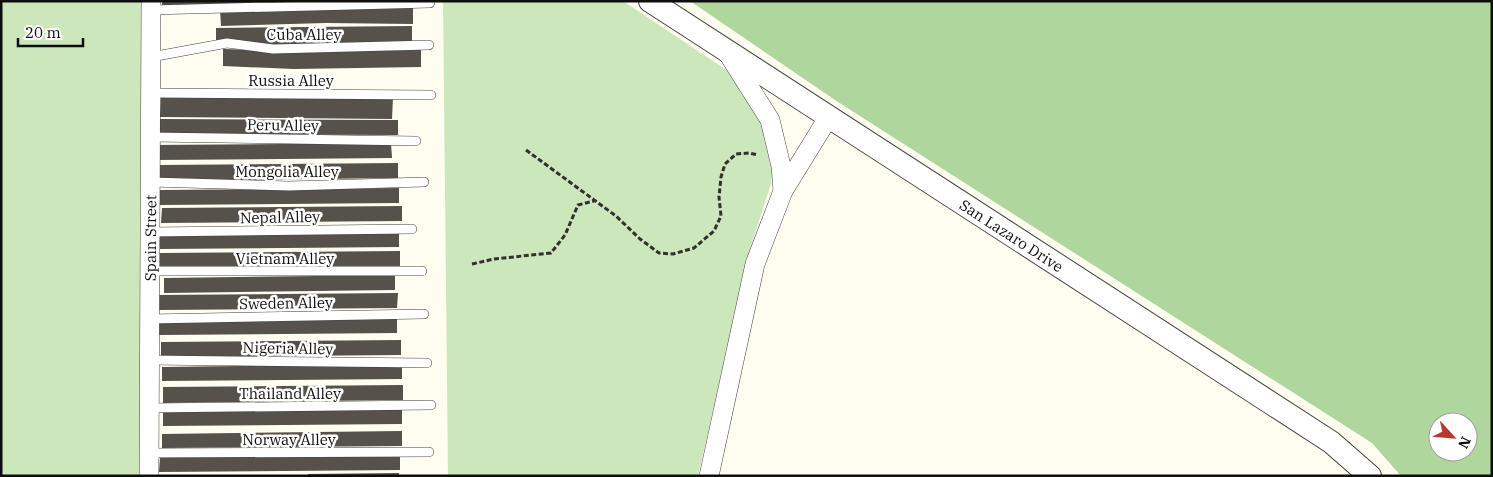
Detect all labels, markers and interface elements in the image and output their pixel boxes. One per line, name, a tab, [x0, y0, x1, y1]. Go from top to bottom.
scale bar	[18, 15, 82, 47]
text: 20 m	[25, 23, 61, 42]
street label: Cuba Alley	[267, 25, 341, 44]
street label: Russia Alley	[248, 71, 334, 90]
street label: Peru Alley	[247, 115, 319, 135]
street label: Mongolia Alley	[235, 162, 339, 181]
street label: Spain Street	[140, 195, 160, 281]
street label: San Lazaro Drive	[956, 195, 1067, 276]
street label: Nepal Alley	[240, 207, 320, 227]
street label: Vietnam Alley	[236, 249, 334, 268]
street label: Sweden Alley	[239, 293, 333, 313]
street label: Nigeria Alley	[243, 338, 333, 358]
street label: Thailand Alley	[239, 384, 341, 403]
north arrow	[1428, 412, 1478, 462]
street label: Norway Alley	[242, 430, 336, 449]
text: N	[1454, 434, 1475, 452]

